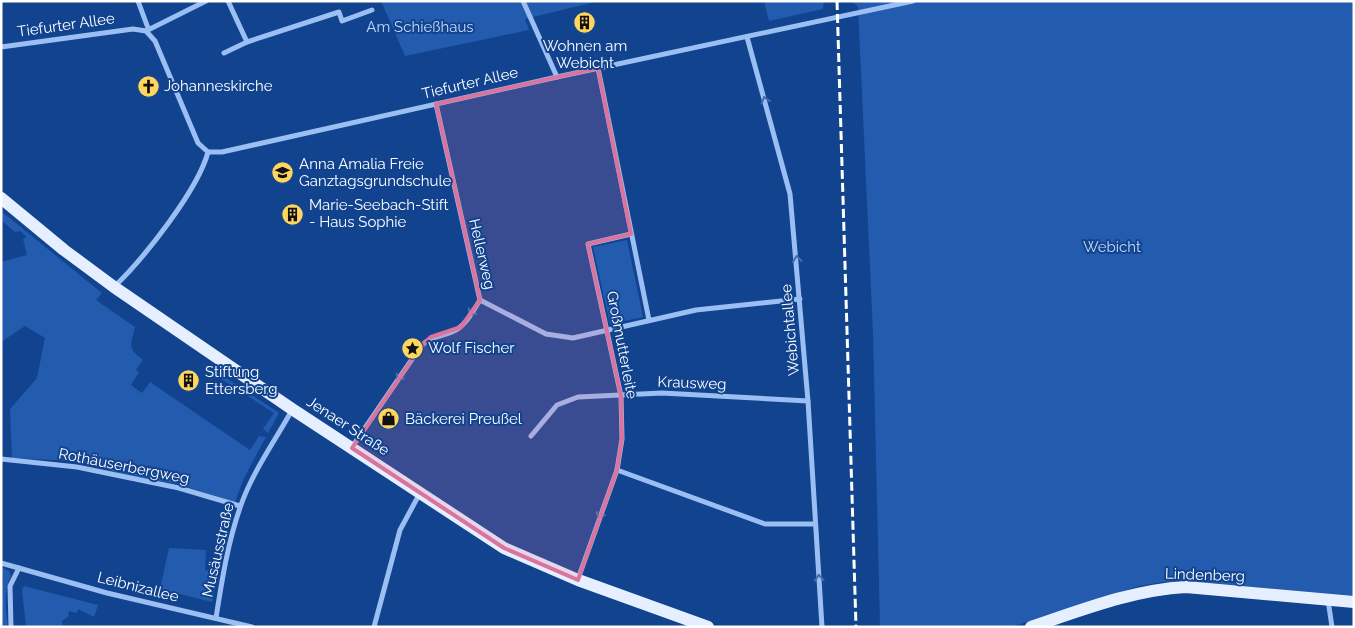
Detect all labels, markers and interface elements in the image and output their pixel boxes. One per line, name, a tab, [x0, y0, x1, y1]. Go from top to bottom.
street label: Tiefurter Allee	[16, 9, 116, 41]
building icon: Wohnen am Webicht	[573, 11, 597, 35]
park label: Am Schießhaus	[366, 18, 474, 36]
place label: Wohnen am Webicht	[543, 37, 627, 72]
street label: Tiefurter Allee	[420, 63, 520, 103]
church icon: Johanneskirche	[136, 74, 160, 98]
place label: Johanneskirche	[164, 77, 273, 95]
one-way arrow	[761, 96, 771, 105]
place label: Anna Amalia Freie Ganztagsgrundschule	[299, 155, 451, 190]
school or university icon: Anna Amalia Freie Ganztagsgrundschule	[271, 161, 295, 185]
place label: Marie-Seebach-Stift - Haus Sophie	[309, 196, 449, 231]
building icon: Marie-Seebach-Stift - Haus Sophie	[281, 202, 305, 226]
street label: Hellerweg	[465, 217, 499, 291]
park label: Webicht	[1083, 238, 1141, 256]
one-way arrow	[791, 255, 802, 263]
street label: Webichtallee	[777, 283, 803, 377]
street label: Großmutterleite	[603, 290, 641, 401]
one-way arrow	[468, 307, 477, 317]
place icon: Wolf Fischer	[400, 336, 424, 360]
place label: Wolf Fischer	[428, 339, 515, 357]
place label: Stiftung Ettersberg	[205, 363, 278, 398]
building icon: Stiftung Ettersberg	[177, 369, 201, 393]
one-way arrow	[396, 372, 405, 381]
street label: Krausweg	[657, 373, 727, 393]
street label: Jenaer Straße	[303, 393, 393, 459]
shop icon: Bäckerei Preußel	[377, 407, 401, 431]
place label: Bäckerei Preußel	[405, 410, 523, 428]
street label: Rothäuserbergweg	[57, 444, 191, 488]
street label: Musäusstraße	[198, 501, 238, 599]
one-way arrow	[596, 511, 606, 520]
street label: Lindenberg	[1165, 565, 1245, 585]
street label: Leibnizallee	[95, 568, 181, 606]
one-way arrow	[813, 574, 824, 582]

